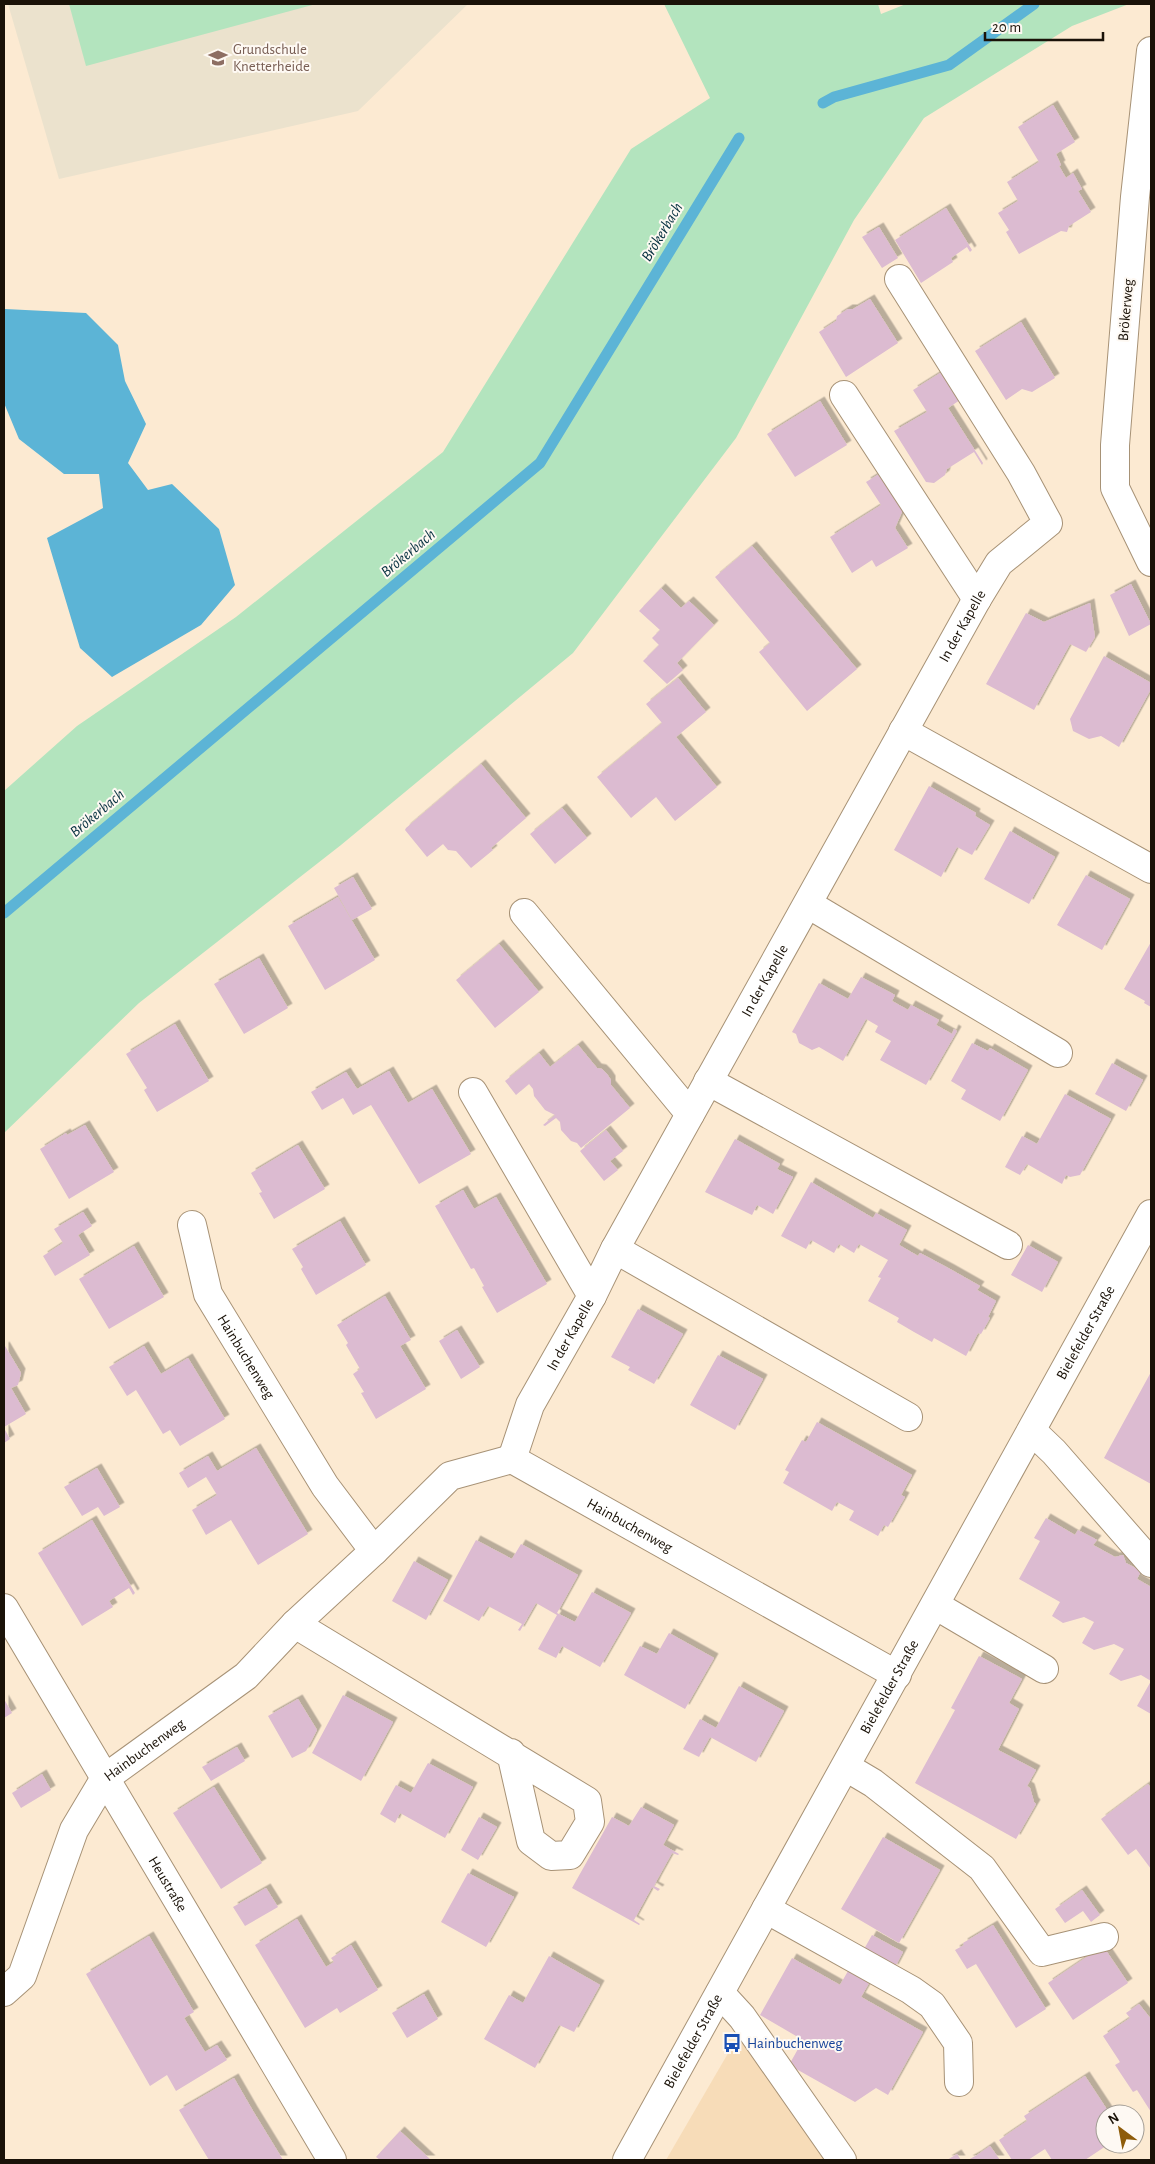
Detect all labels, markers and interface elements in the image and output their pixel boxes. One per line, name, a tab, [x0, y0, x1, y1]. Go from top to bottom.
scale bar	[985, 10, 1102, 42]
text: 20 m	[992, 20, 1021, 35]
place label: Grundschule Knetterheide	[233, 42, 310, 74]
school or university icon: Grundschule Knetterheide	[207, 47, 229, 69]
water label: Brökerbach	[638, 200, 686, 264]
street label: Brökerweg	[1116, 277, 1136, 342]
water label: Brökerbach	[378, 526, 438, 580]
street label: In der Kapelle	[936, 587, 988, 664]
water label: Brökerbach	[67, 786, 127, 840]
street label: In der Kapelle	[739, 942, 791, 1019]
street label: Bielefelder Straße	[1053, 1283, 1117, 1382]
street label: In der Kapelle	[544, 1296, 596, 1373]
street label: Hainbuchenweg	[215, 1312, 278, 1402]
street label: Hainbuchenweg	[585, 1495, 676, 1555]
street label: Bielefelder Straße	[857, 1637, 921, 1736]
street label: Hainbuchenweg	[101, 1715, 188, 1784]
street label: Heustraße	[146, 1854, 190, 1914]
street label: Bielefelder Straße	[661, 1991, 725, 2091]
bus stop icon: Hainbuchenweg	[721, 2032, 743, 2054]
place label: Hainbuchenweg	[747, 2036, 843, 2051]
north arrow	[1095, 2104, 1145, 2154]
text: N	[1106, 2110, 1121, 2127]

